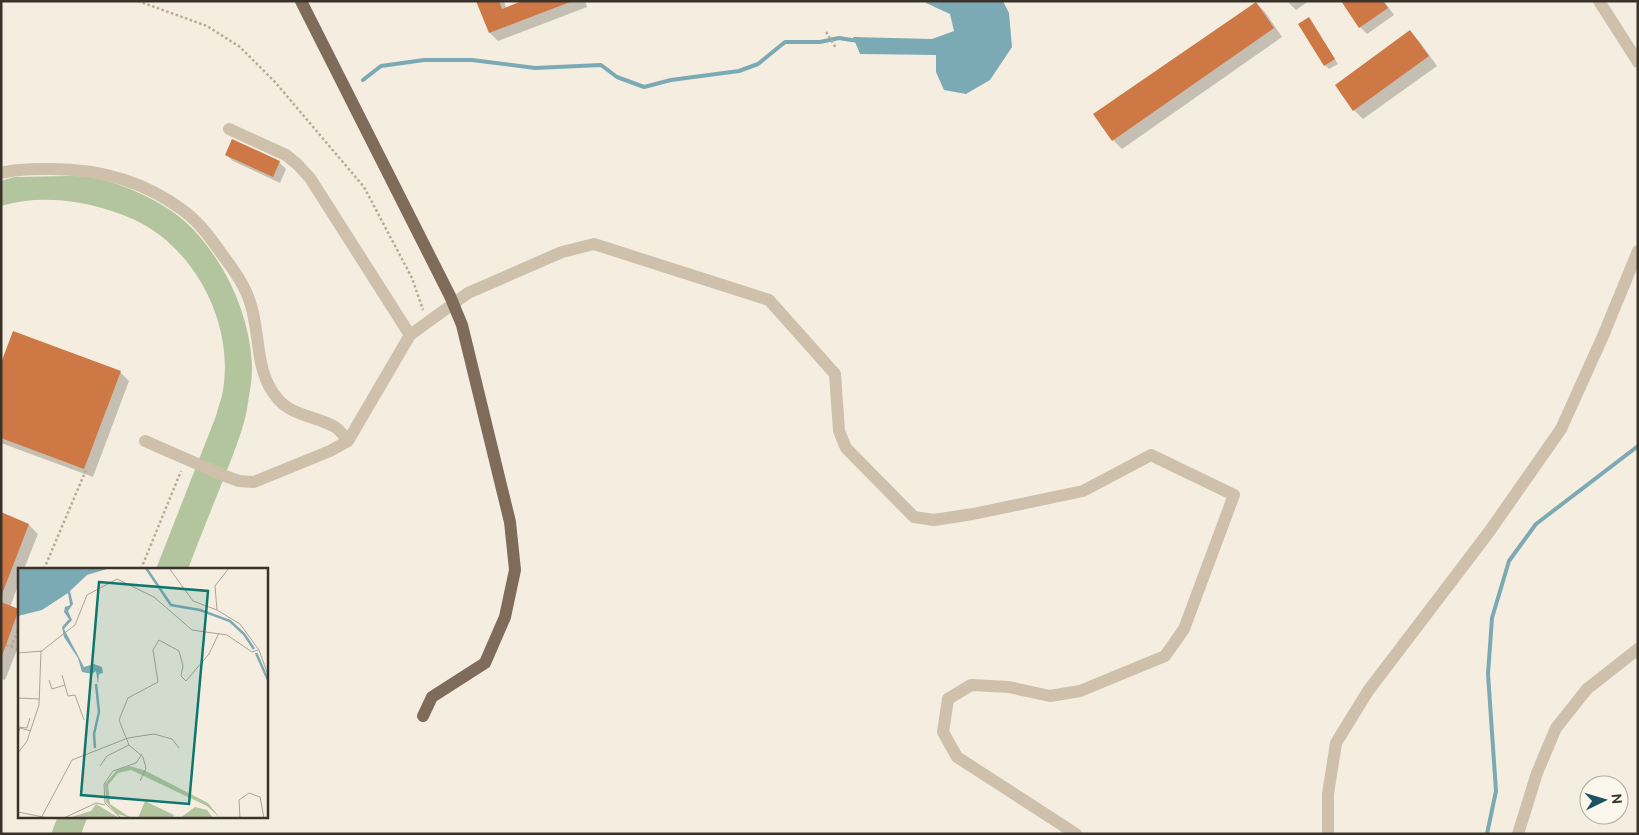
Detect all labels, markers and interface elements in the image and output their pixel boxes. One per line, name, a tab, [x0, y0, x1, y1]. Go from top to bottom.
inset map	[18, 568, 268, 818]
north arrow	[1579, 775, 1629, 825]
text: N	[1609, 793, 1625, 805]

